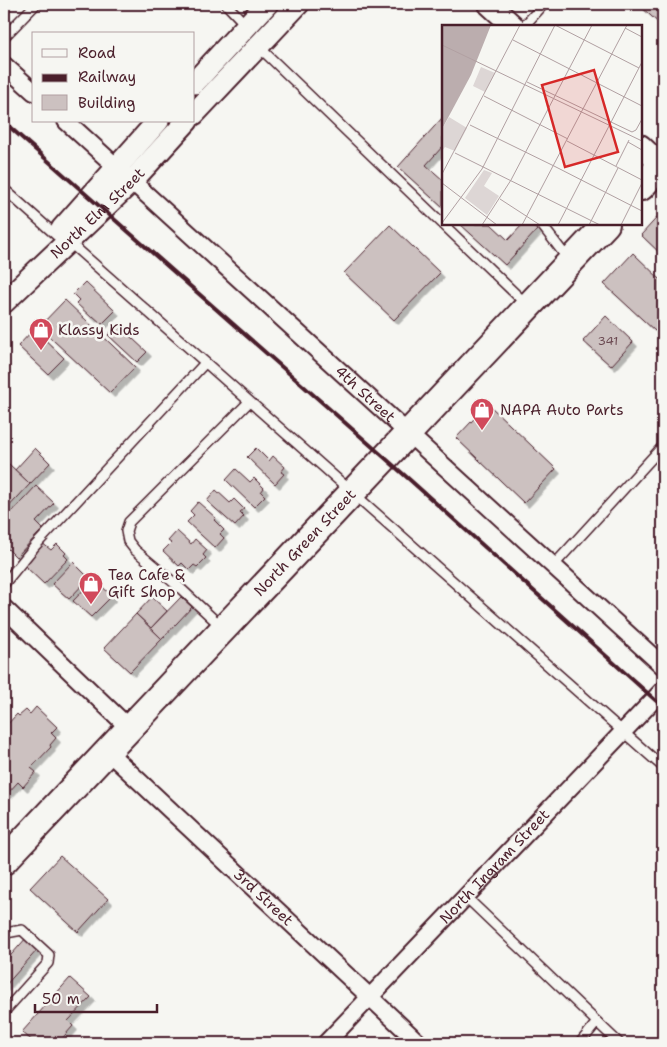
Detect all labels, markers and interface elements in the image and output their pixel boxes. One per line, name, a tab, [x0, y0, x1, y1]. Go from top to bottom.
inset map	[442, 25, 642, 225]
legend	[32, 32, 195, 122]
text: Road	[78, 43, 116, 63]
text: Railway	[78, 67, 136, 87]
text: Building	[78, 93, 135, 113]
street label: North Elm Street	[46, 163, 149, 263]
shop icon: Klassy Kids	[28, 317, 54, 351]
place label: Klassy Kids	[58, 320, 140, 340]
house number: 341	[598, 333, 618, 349]
street label: 4th Street	[331, 361, 400, 427]
shop icon: NAPA Auto Parts	[469, 397, 495, 431]
place label: NAPA Auto Parts	[500, 400, 624, 420]
street label: North Green Street	[249, 485, 360, 601]
place label: Tea Cafe & Gift Shop	[108, 565, 185, 602]
shop icon: Tea Cafe & Gift Shop	[78, 571, 104, 605]
street label: North Ingram Street	[435, 805, 554, 928]
street label: 3rd Street	[229, 864, 298, 930]
scale bar	[35, 982, 158, 1014]
text: 50 m	[42, 989, 80, 1009]

